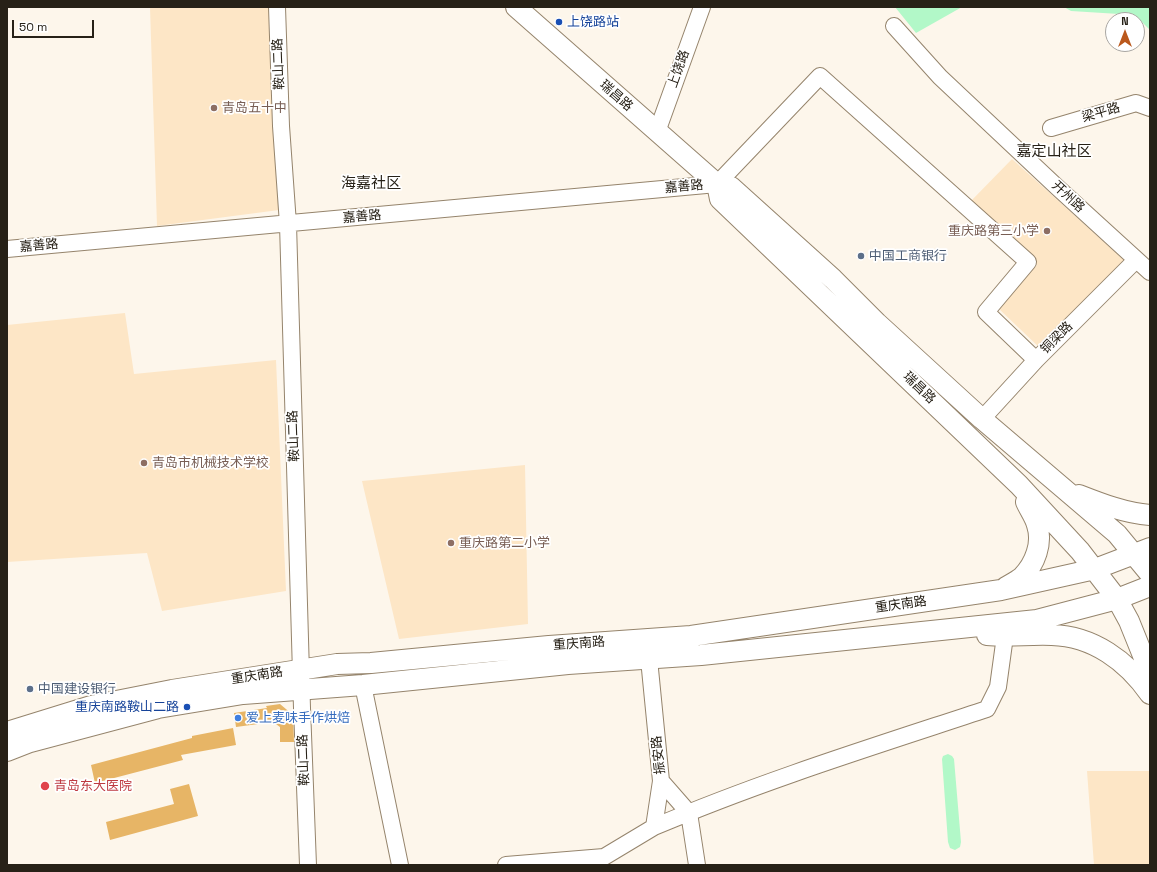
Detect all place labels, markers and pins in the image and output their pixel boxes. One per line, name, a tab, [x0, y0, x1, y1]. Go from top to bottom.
place label: 上饶路站	[567, 14, 619, 30]
marker: 上饶路站	[554, 17, 564, 27]
place label: 青岛五十中	[222, 100, 287, 116]
marker: 青岛五十中	[209, 103, 219, 113]
place label: 重庆路第三小学	[948, 223, 1039, 239]
marker: 重庆路第三小学	[1042, 226, 1052, 236]
place label: 中国工商银行	[869, 248, 947, 264]
marker: 中国工商银行	[856, 251, 866, 261]
place label: 青岛市机械技术学校	[152, 455, 269, 471]
marker: 青岛市机械技术学校	[139, 458, 149, 468]
place label: 重庆路第二小学	[459, 535, 550, 551]
marker: 重庆路第二小学	[446, 538, 456, 548]
place label: 中国建设银行	[38, 681, 116, 697]
marker: 中国建设银行	[25, 684, 35, 694]
place label: 重庆南路鞍山二路	[75, 699, 179, 715]
marker: 重庆南路鞍山二路	[182, 702, 192, 712]
place label: 爱上麦味手作烘焙	[246, 710, 350, 726]
marker: 爱上麦味手作烘焙	[233, 713, 243, 723]
place label: 青岛东大医院	[54, 778, 132, 794]
marker: 青岛东大医院	[39, 780, 51, 792]

